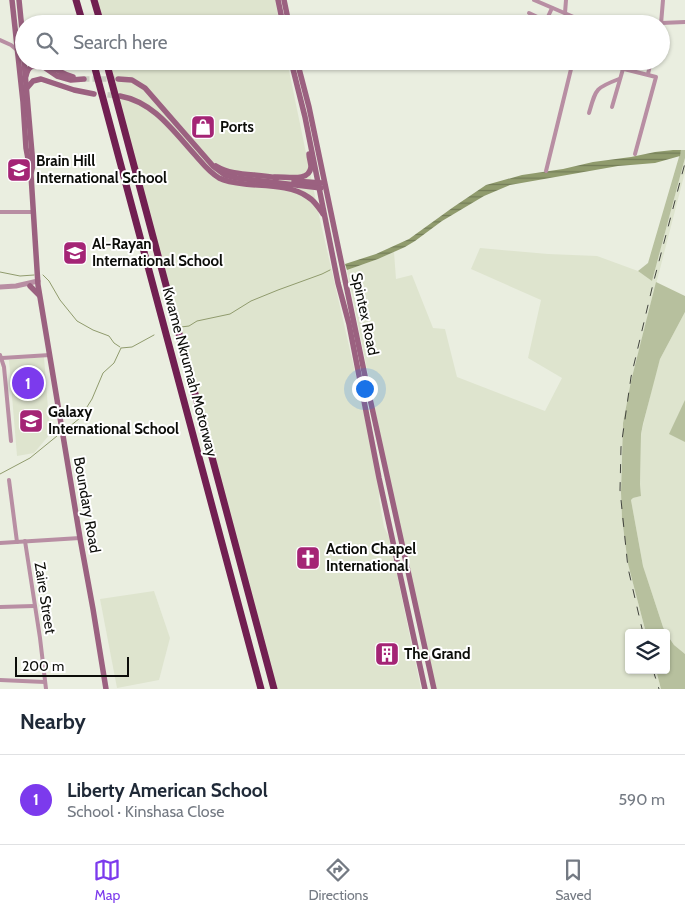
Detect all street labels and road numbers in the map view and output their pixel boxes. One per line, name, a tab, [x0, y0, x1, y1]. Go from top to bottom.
street label: Spintex Road	[347, 271, 383, 357]
street label: Kwame Nkrumah Motorway	[159, 285, 221, 459]
street label: Boundary Road	[70, 456, 104, 554]
street label: Zaire Street	[30, 561, 60, 635]

